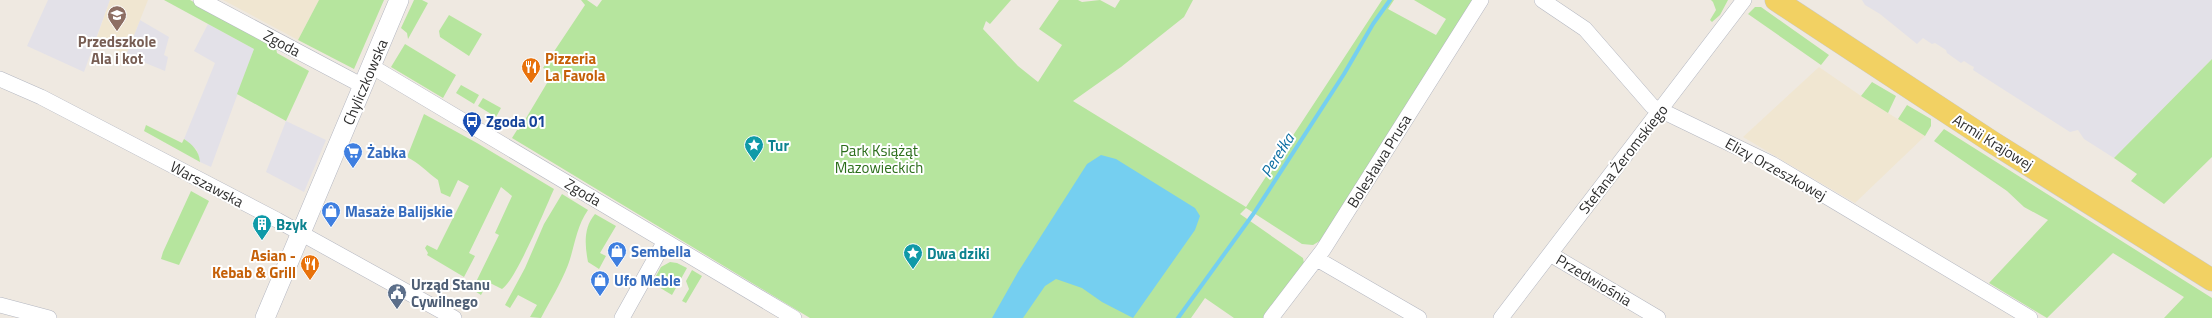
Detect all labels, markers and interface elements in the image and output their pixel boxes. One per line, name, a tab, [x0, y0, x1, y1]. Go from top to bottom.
school or university icon: Przedszkole Ala i kot	[106, 4, 128, 32]
street label: Zgoda	[259, 24, 305, 63]
place label: Przedszkole Ala i kot	[78, 30, 156, 70]
street label: Chyliczkowska	[337, 35, 394, 129]
place label: Pizzeria La Favola	[545, 47, 606, 87]
restaurant icon: Pizzeria La Favola	[520, 56, 542, 84]
street label: Stefana Żeromskiego	[1573, 99, 1673, 219]
street label: Armii Krajowej	[1948, 108, 2038, 176]
bus stop icon: Zgoda 01	[461, 110, 483, 138]
place label: Zgoda 01	[486, 110, 546, 133]
street label: Bolesława Prusa	[1341, 110, 1417, 212]
water label: Perełka	[1254, 128, 1300, 182]
street label: Elizy Orzeszkowej	[1721, 132, 1831, 206]
place icon: Tur	[743, 134, 765, 162]
place label: Tur	[768, 134, 789, 157]
park label: Park Książąt Mazowieckich	[835, 139, 923, 179]
supermarket icon: Żabka	[342, 141, 364, 169]
place label: Żabka	[367, 141, 407, 164]
street label: Warszawska	[166, 155, 248, 213]
street label: Zgoda	[560, 172, 606, 212]
shop icon: Masaże Balijskie	[320, 200, 342, 228]
place label: Masaże Balijskie	[345, 200, 453, 223]
building icon: Bzyk	[251, 213, 273, 241]
place label: Bzyk	[276, 213, 307, 236]
shop icon: Sembella	[606, 240, 628, 268]
place label: Sembella	[631, 240, 691, 263]
place icon: Dwa dziki	[902, 242, 924, 270]
place label: Dwa dziki	[927, 242, 990, 265]
place label: Asian - Kebab & Grill	[212, 244, 296, 284]
street label: Przedwiośnia	[1552, 248, 1637, 312]
restaurant icon: Asian - Kebab & Grill	[299, 253, 321, 281]
shop icon: Ufo Meble	[589, 269, 611, 297]
place label: Ufo Meble	[614, 269, 681, 292]
place label: Urząd Stanu Cywilnego	[411, 273, 490, 313]
public building icon: Urząd Stanu Cywilnego	[386, 282, 408, 310]

